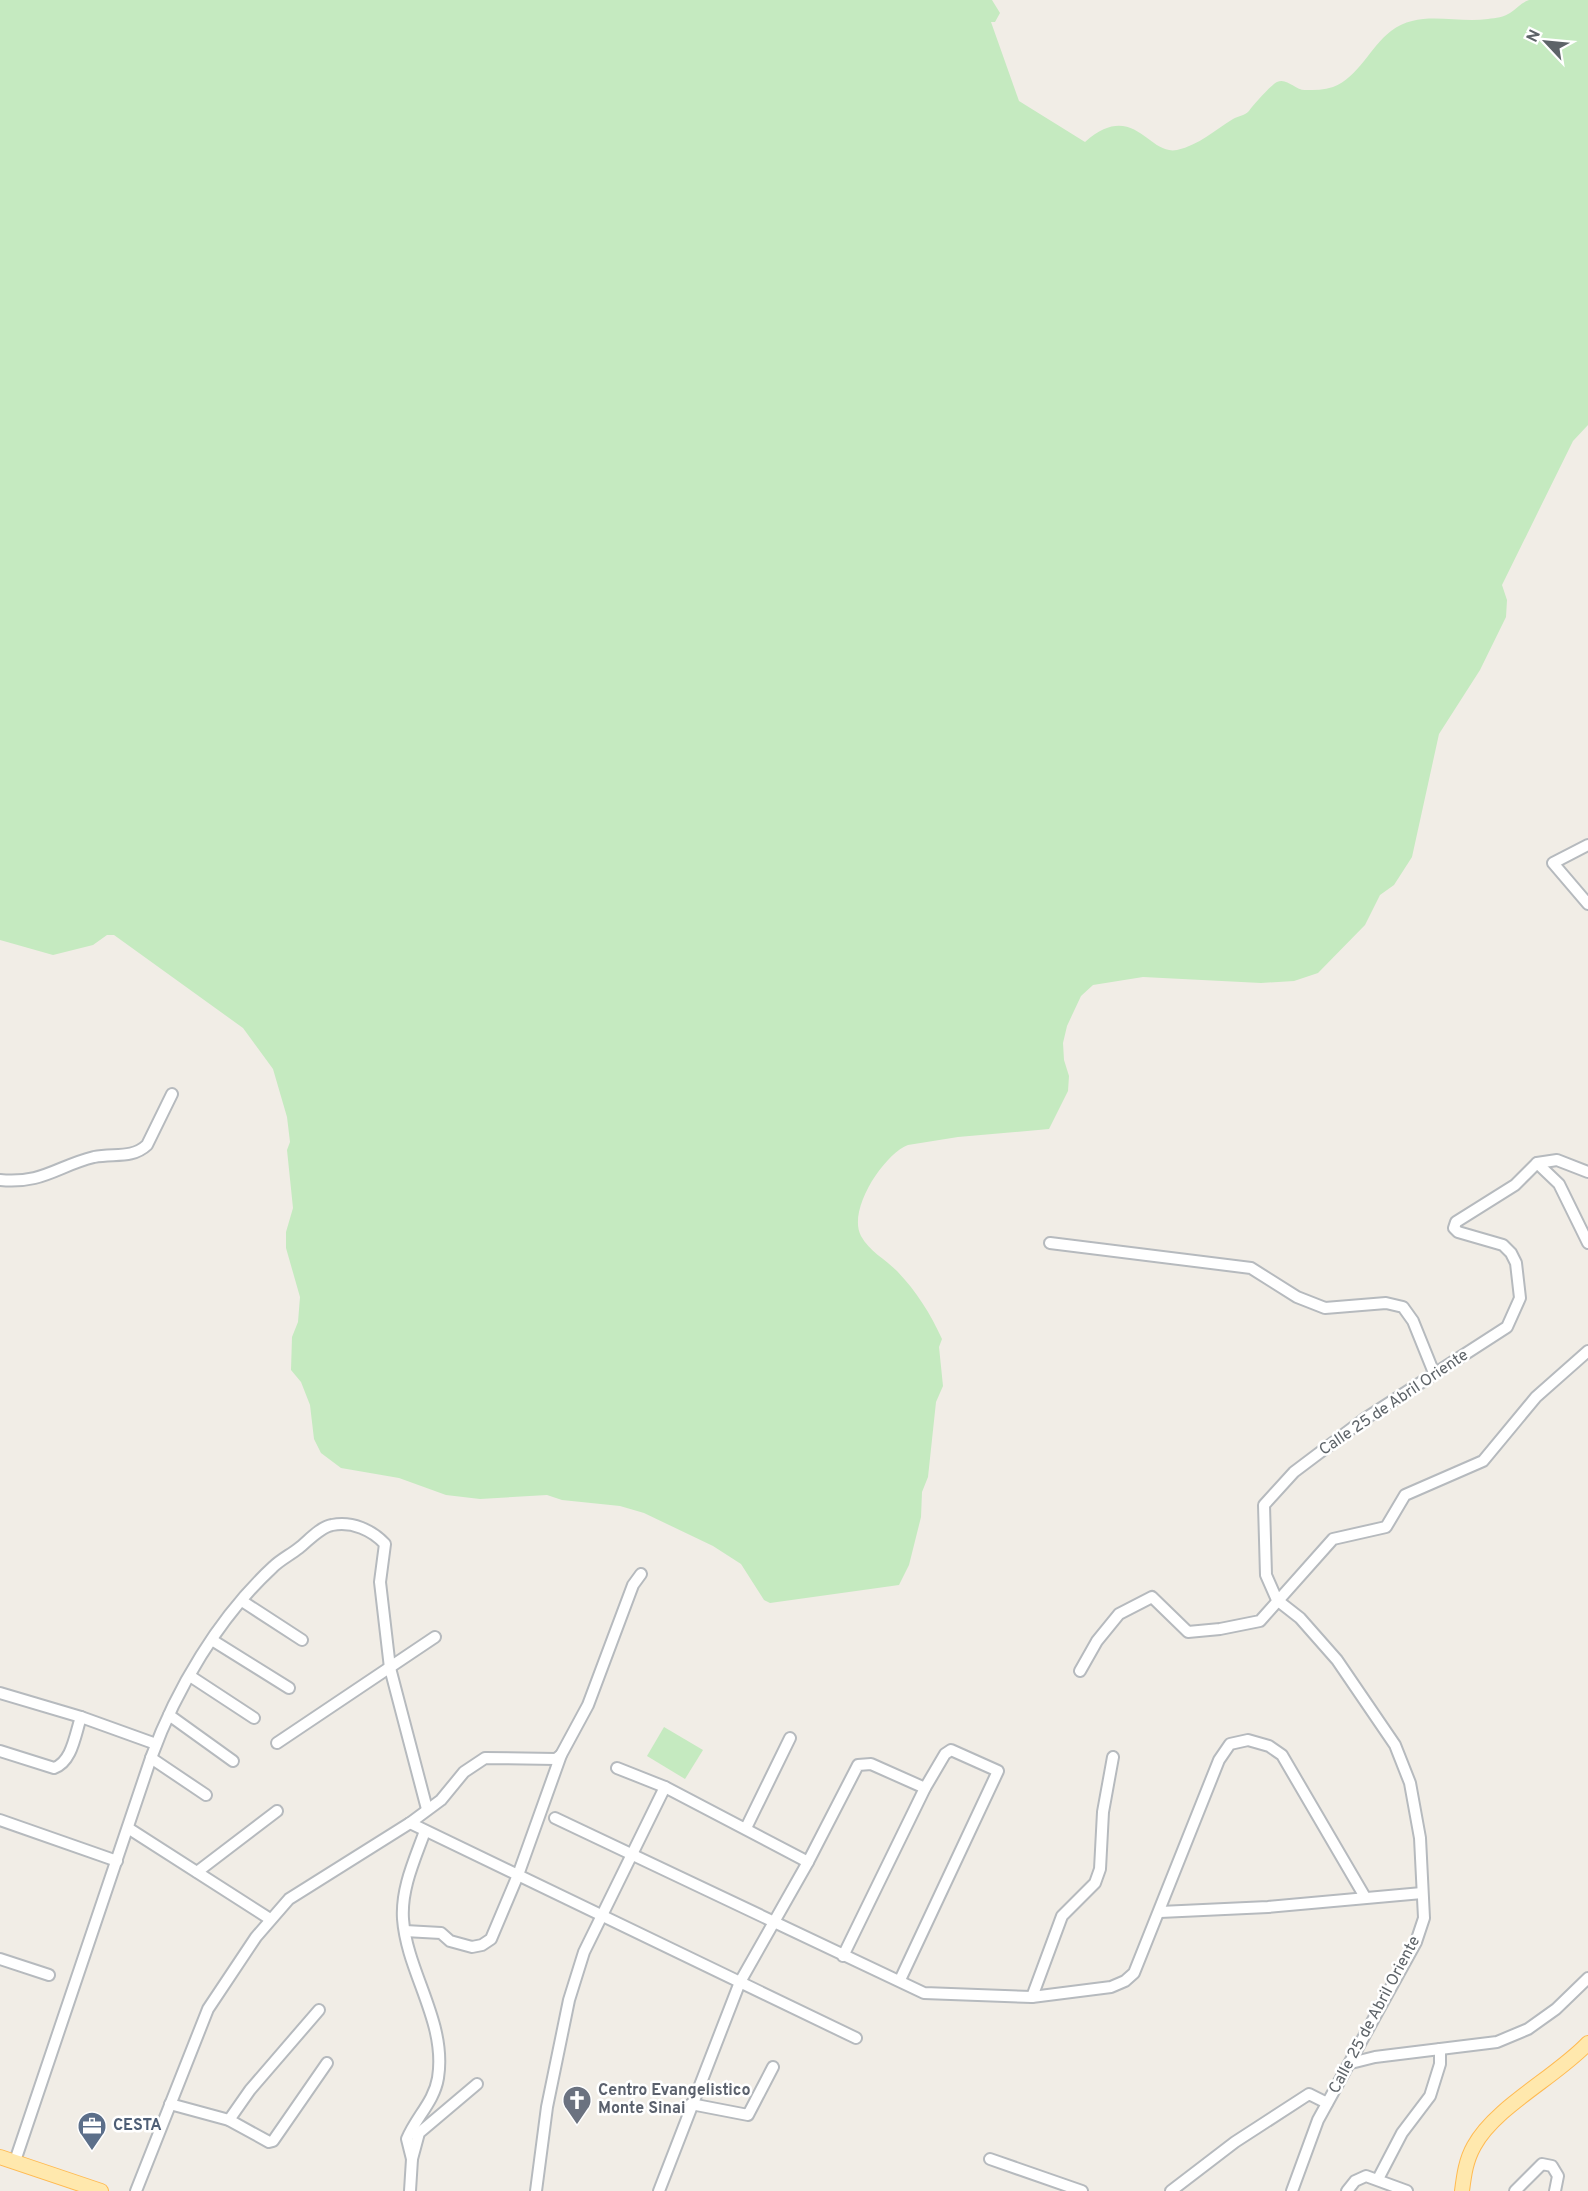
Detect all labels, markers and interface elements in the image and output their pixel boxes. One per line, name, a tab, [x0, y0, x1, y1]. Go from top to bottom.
north arrow	[1516, 12, 1576, 72]
text: N	[1523, 27, 1546, 46]
street label: Calle 25 de Abril Oriente	[1316, 1346, 1472, 1460]
street label: Calle 25 de Abril Oriente	[1325, 1933, 1425, 2097]
place label: Centro Evangelistico Monte Sinai	[598, 2081, 751, 2119]
church icon: Centro Evangelistico Monte Sinai	[561, 2084, 593, 2126]
office icon: CESTA	[76, 2110, 108, 2152]
place label: CESTA	[113, 2116, 162, 2136]

